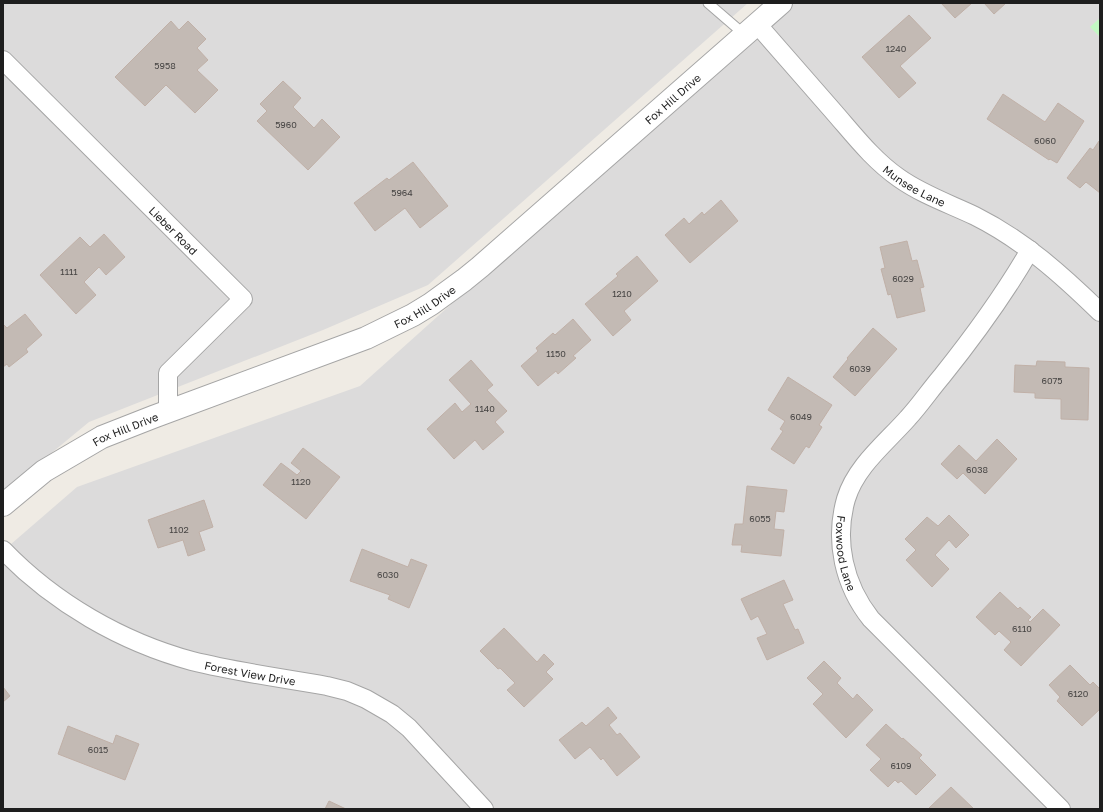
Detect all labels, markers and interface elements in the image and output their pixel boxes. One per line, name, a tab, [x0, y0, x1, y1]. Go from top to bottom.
house number: 1240	[886, 43, 907, 54]
house number: 5958	[154, 60, 176, 71]
street label: Fox Hill Drive	[642, 70, 703, 126]
house number: 5960	[275, 119, 297, 130]
house number: 6060	[1034, 135, 1056, 146]
street label: Munsee Lane	[881, 162, 948, 209]
house number: 5964	[391, 187, 413, 198]
street label: Lieber Road	[147, 203, 201, 257]
house number: 1111	[60, 266, 78, 277]
house number: 6029	[892, 273, 914, 284]
street label: Fox Hill Drive	[391, 282, 458, 330]
house number: 1210	[612, 288, 632, 299]
house number: 1150	[546, 348, 566, 359]
house number: 6039	[849, 363, 871, 374]
house number: 6075	[1041, 375, 1063, 386]
house number: 1140	[475, 403, 495, 414]
street label: Fox Hill Drive	[90, 409, 160, 448]
house number: 6049	[790, 411, 812, 422]
house number: 6038	[966, 464, 988, 475]
house number: 1120	[291, 476, 311, 487]
house number: 6055	[749, 513, 771, 524]
street label: Foxwood Lane	[834, 515, 859, 593]
house number: 1102	[169, 524, 189, 535]
house number: 6030	[377, 569, 399, 580]
house number: 6110	[1012, 623, 1032, 634]
street label: Forest View Drive	[203, 658, 297, 687]
house number: 6120	[1068, 688, 1089, 699]
house number: 6015	[88, 744, 108, 755]
house number: 6109	[891, 760, 911, 771]

